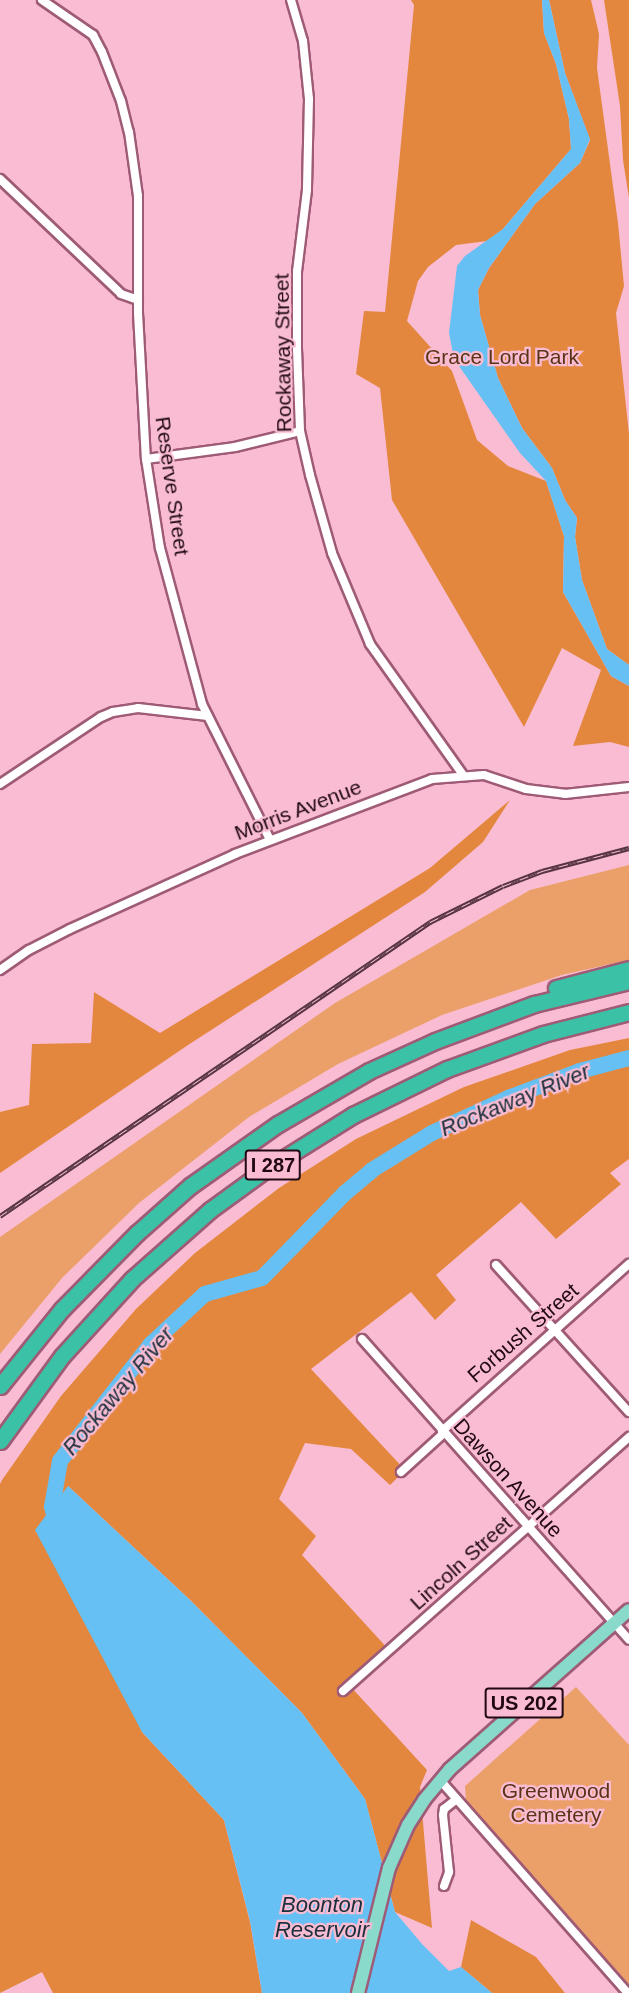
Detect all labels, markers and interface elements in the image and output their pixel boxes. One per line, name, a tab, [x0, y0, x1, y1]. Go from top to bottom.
street label: Rockaway Street	[269, 273, 297, 433]
park label: Grace Lord Park	[425, 344, 579, 370]
street label: Reserve Street	[150, 415, 194, 557]
street label: Morris Avenue	[230, 774, 366, 846]
water label: Rockaway River	[436, 1058, 594, 1142]
road number: I 287	[244, 1148, 302, 1182]
street label: Forbush Street	[462, 1278, 584, 1388]
water label: Rockaway River	[57, 1322, 179, 1460]
street label: Dawson Avenue	[448, 1413, 568, 1543]
street label: Lincoln Street	[405, 1511, 517, 1615]
road number: US 202	[484, 1686, 564, 1720]
park label: Greenwood Cemetery	[502, 1778, 610, 1828]
water label: Boonton Reservoir	[275, 1891, 369, 1942]

